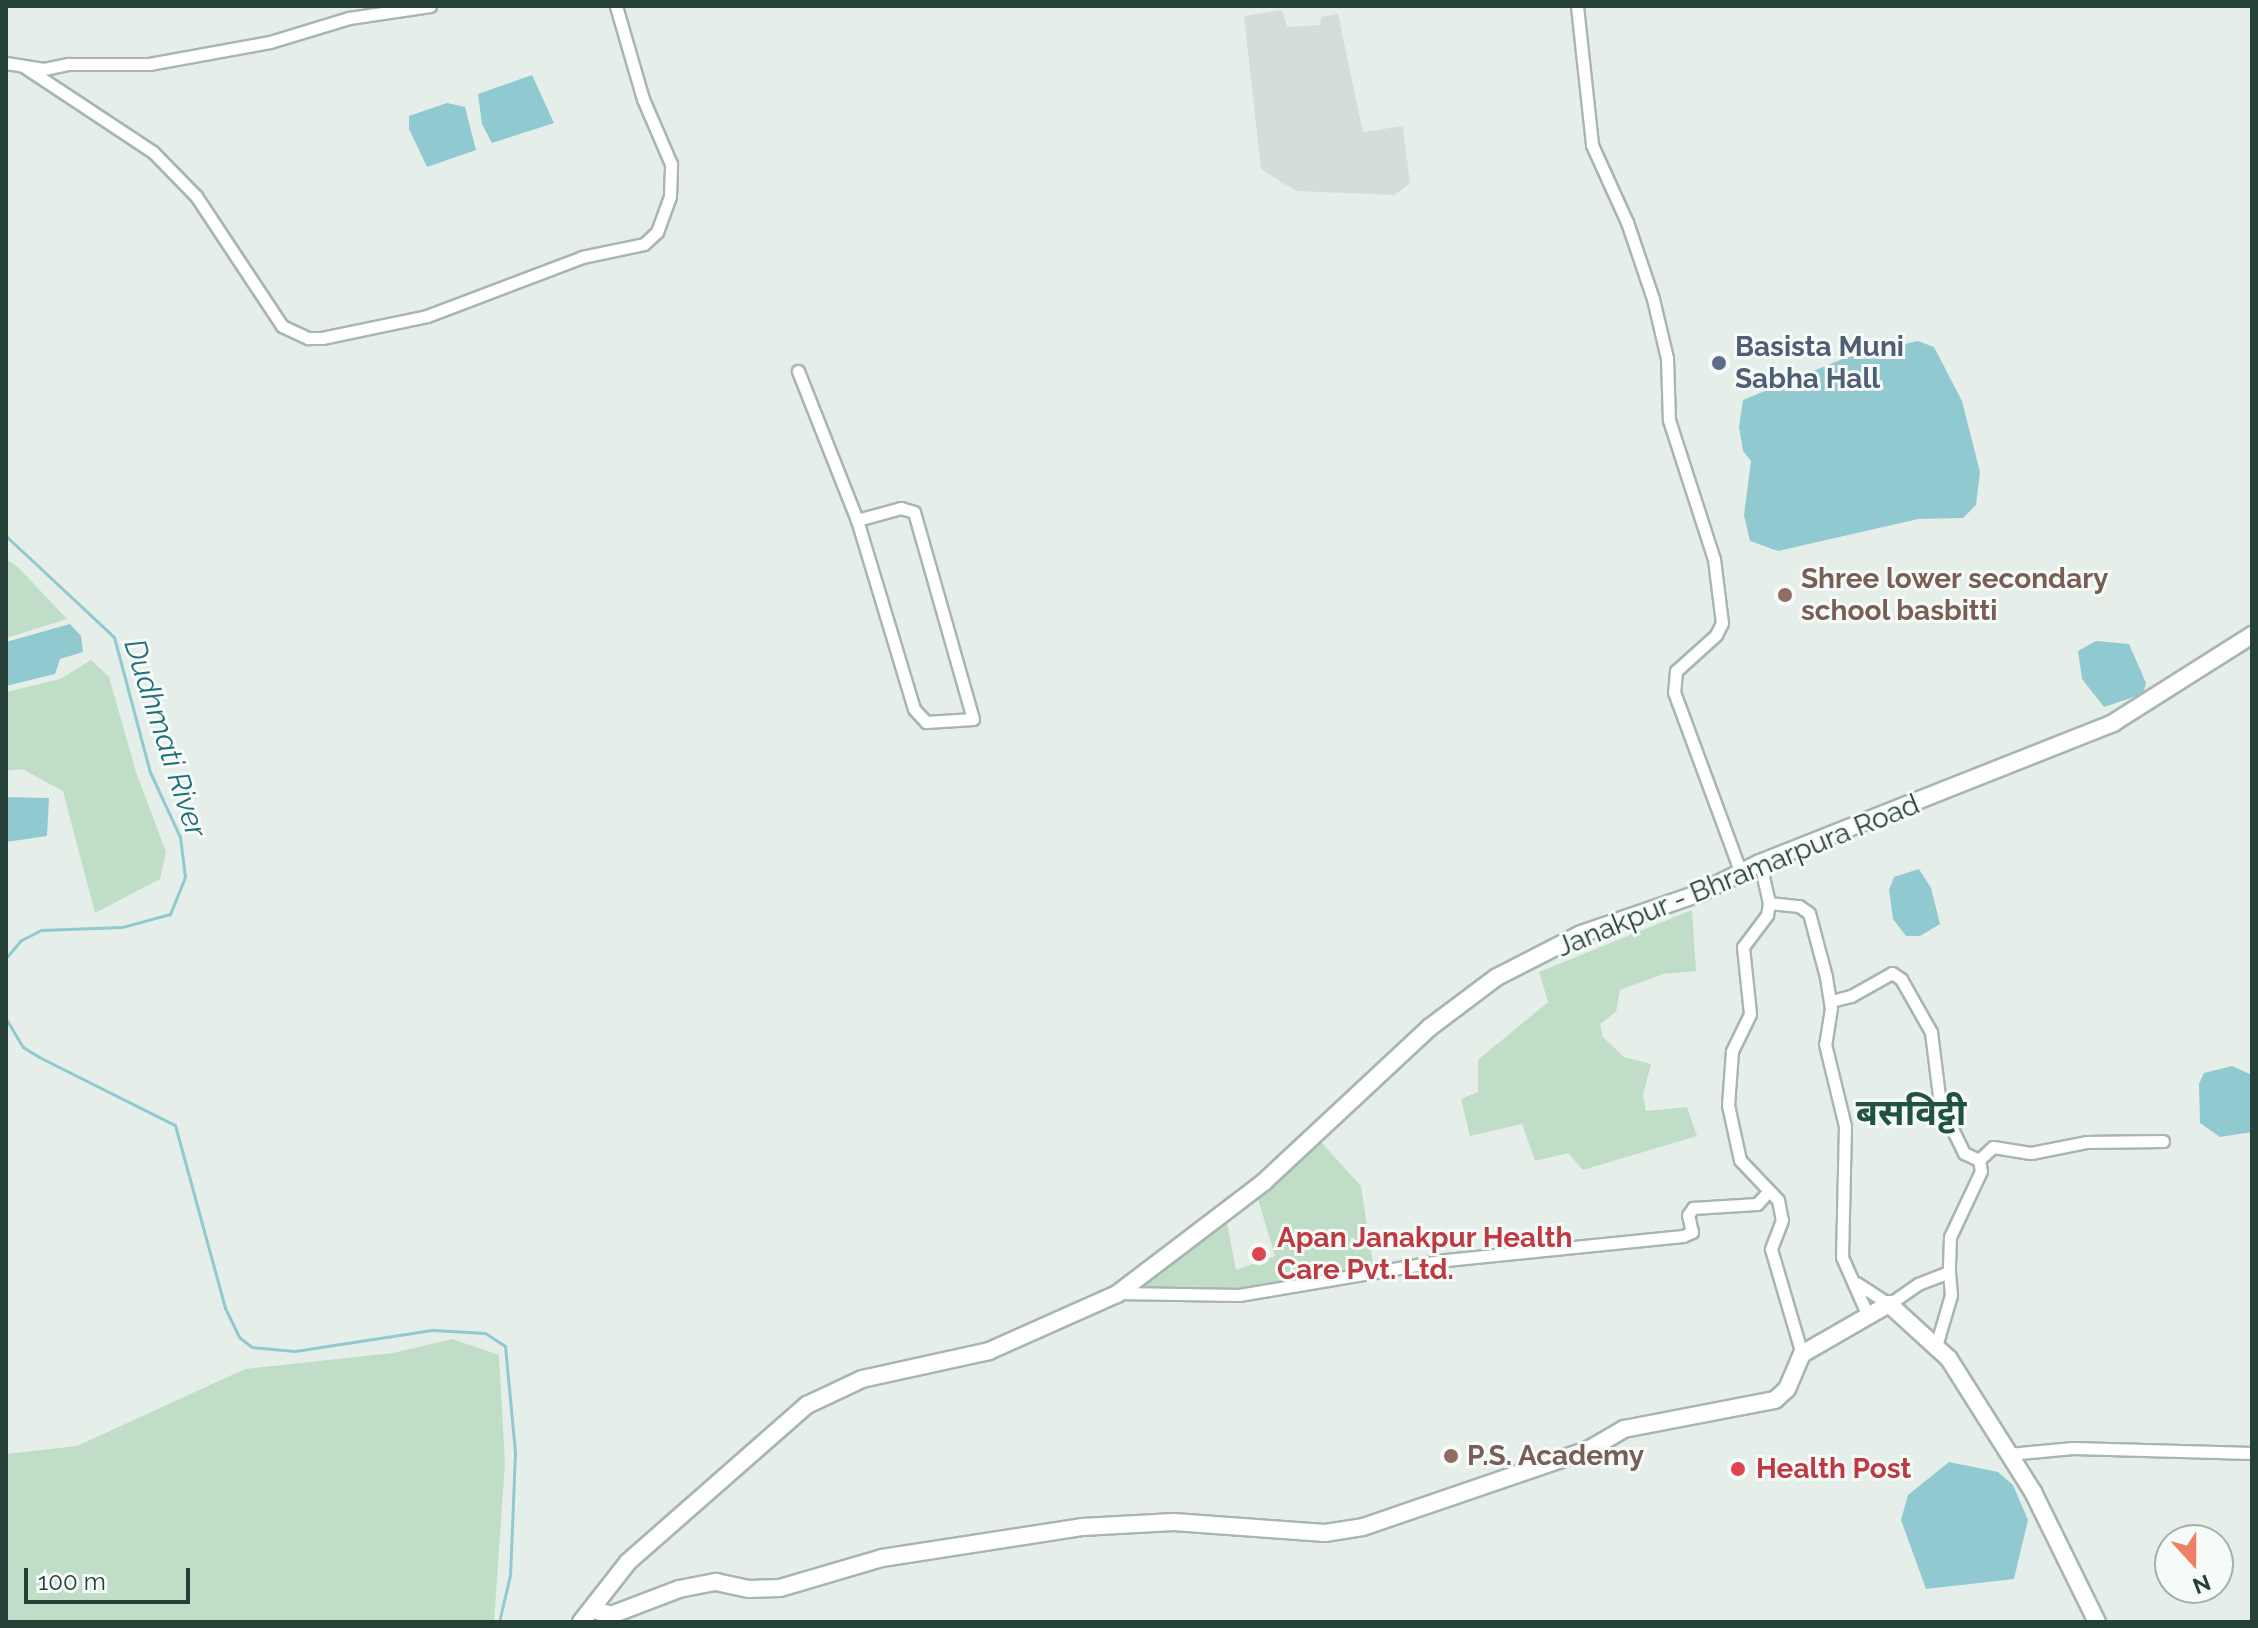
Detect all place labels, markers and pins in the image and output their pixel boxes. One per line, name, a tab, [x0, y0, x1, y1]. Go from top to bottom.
place label: Basista Muni Sabha Hall	[1735, 330, 1904, 396]
marker: Basista Muni Sabha Hall	[1710, 354, 1728, 372]
place label: Shree lower secondary school basbitti	[1801, 562, 2109, 628]
marker: Shree lower secondary school basbitti	[1776, 586, 1794, 604]
place label: Apan Janakpur Health Care Pvt. Ltd.	[1277, 1221, 1574, 1287]
marker: Apan Janakpur Health Care Pvt. Ltd.	[1248, 1243, 1270, 1265]
place label: P.S. Academy	[1467, 1439, 1645, 1473]
marker: P.S. Academy	[1442, 1447, 1460, 1465]
place label: Health Post	[1756, 1452, 1911, 1486]
marker: Health Post	[1727, 1458, 1749, 1480]

